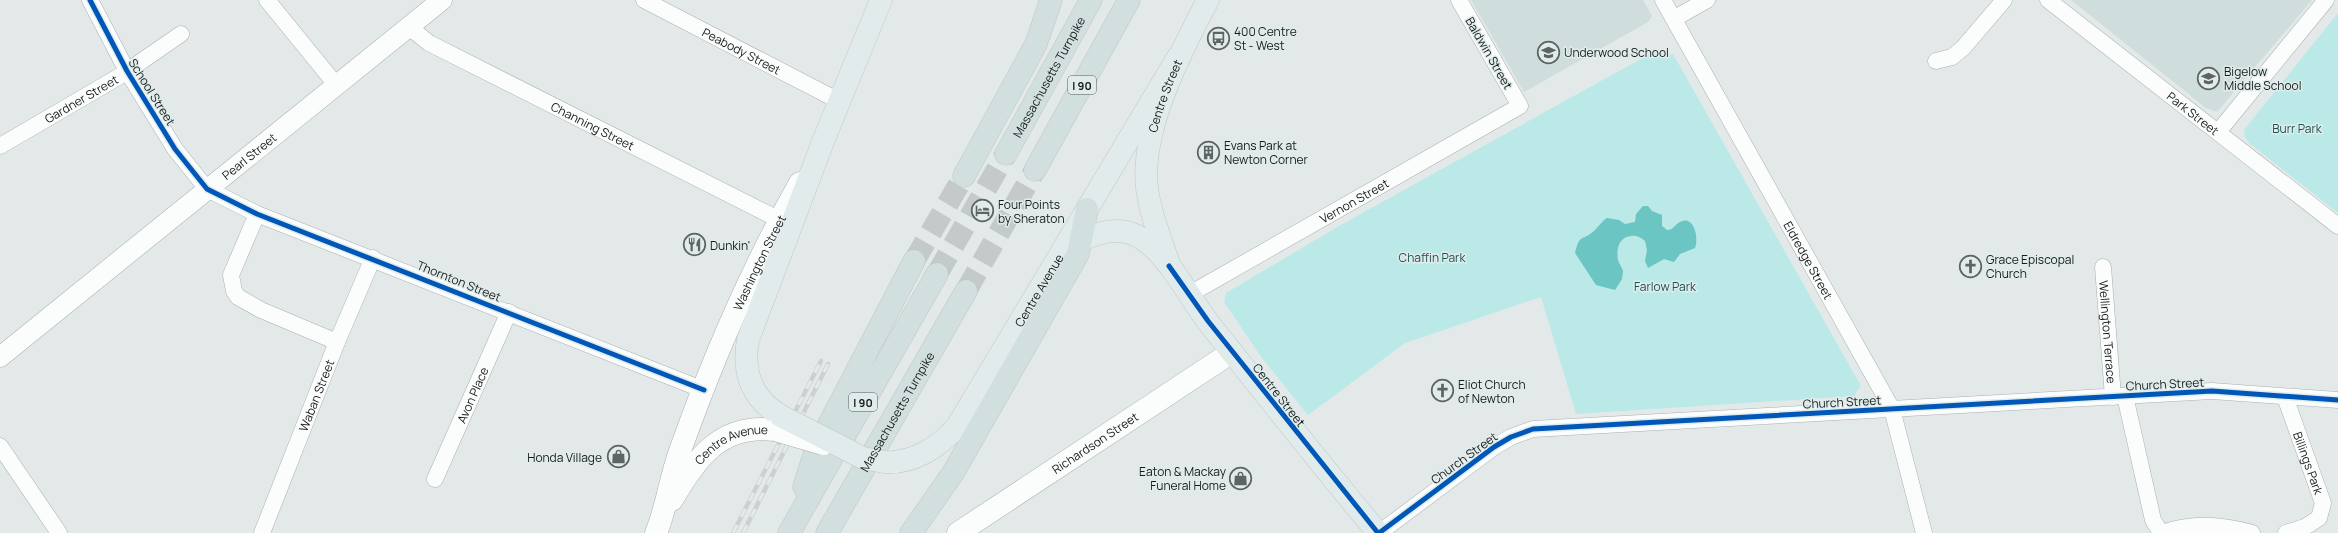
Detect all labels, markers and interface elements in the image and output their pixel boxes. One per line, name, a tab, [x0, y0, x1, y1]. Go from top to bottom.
street label: Massachusetts Turnpike	[1008, 13, 1089, 141]
street label: Baldwin Street	[1461, 14, 1517, 92]
street label: Peabody Street	[700, 23, 784, 78]
place label: 400 Centre St - West	[1234, 23, 1297, 54]
bus stop icon: 400 Centre St - West	[1205, 25, 1231, 51]
school or university icon: Underwood School	[1535, 39, 1561, 65]
place label: Underwood School	[1564, 44, 1669, 61]
street label: School Street	[125, 55, 179, 129]
street label: Centre Street	[1144, 56, 1186, 134]
place label: Bigelow Middle School	[2224, 63, 2302, 94]
school or university icon: Bigelow Middle School	[2195, 65, 2221, 91]
street label: Gardner Street	[41, 70, 121, 127]
road number: I 90	[1068, 76, 1096, 94]
street label: Park Street	[2164, 87, 2223, 139]
street label: Channing Street	[548, 97, 638, 154]
park label: Burr Park	[2272, 120, 2323, 137]
street label: Pearl Street	[218, 129, 280, 183]
place label: Evans Park at Newton Corner	[1224, 137, 1309, 168]
building icon: Evans Park at Newton Corner	[1196, 139, 1222, 165]
street label: Vernon Street	[1316, 174, 1392, 227]
place label: Four Points by Sheraton	[998, 196, 1065, 227]
hotel icon: Four Points by Sheraton	[969, 198, 995, 224]
street label: Washington Street	[729, 212, 790, 313]
street label: Eldredge Street	[1780, 218, 1837, 302]
restaurant icon: Dunkin'	[682, 232, 708, 258]
place label: Dunkin'	[710, 237, 750, 254]
park label: Chaffin Park	[1399, 249, 1466, 266]
street label: Centre Avenue	[1010, 250, 1067, 330]
place label: Grace Episcopal Church	[1986, 251, 2074, 282]
church icon: Grace Episcopal Church	[1958, 253, 1984, 279]
street label: Thornton Street	[414, 256, 504, 306]
park label: Farlow Park	[1634, 278, 1697, 295]
street label: Wellington Terrace	[2096, 280, 2120, 384]
street label: Massachusetts Turnpike	[856, 348, 938, 475]
street label: Waban Street	[294, 357, 338, 434]
street label: Centre Street	[1249, 360, 1309, 430]
street label: Avon Place	[452, 364, 492, 426]
street label: Church Street	[2125, 373, 2205, 395]
place label: Eliot Church of Newton	[1458, 376, 1526, 407]
church icon: Eliot Church of Newton	[1429, 378, 1455, 404]
street label: Church Street	[1802, 391, 1882, 413]
road number: I 90	[849, 393, 877, 411]
street label: Richardson Street	[1048, 408, 1142, 477]
street label: Centre Avenue	[690, 421, 768, 468]
street label: Church Street	[1427, 428, 1501, 488]
street label: Billings Park	[2290, 429, 2328, 498]
shop icon: Honda Village	[605, 444, 631, 470]
place label: Honda Village	[527, 449, 602, 466]
place label: Eaton & Mackay Funeral Home	[1139, 463, 1227, 494]
shop icon: Eaton & Mackay Funeral Home	[1228, 465, 1254, 491]

